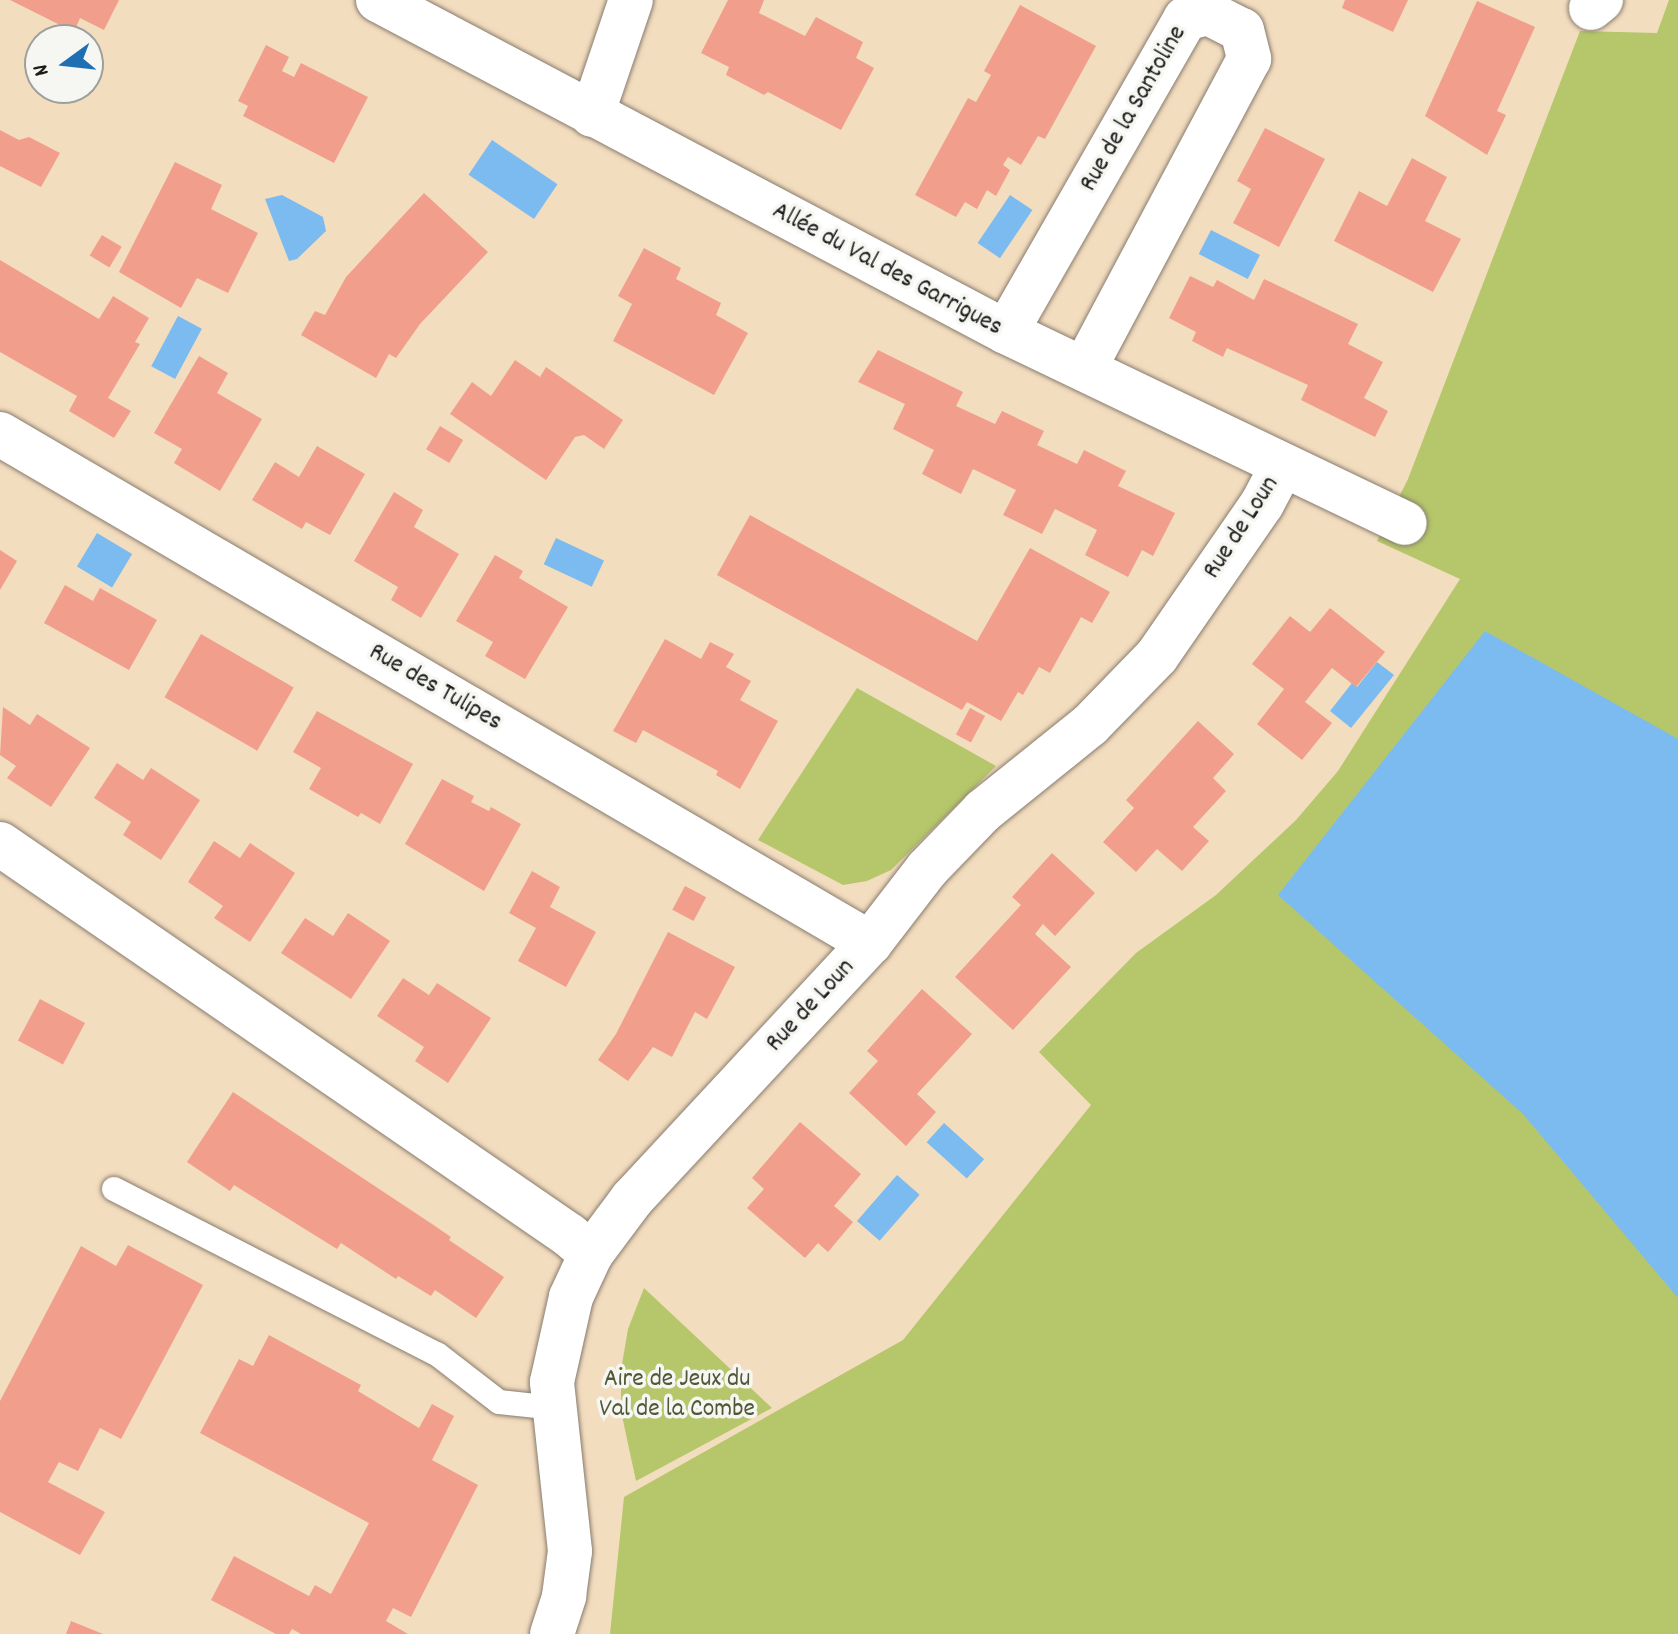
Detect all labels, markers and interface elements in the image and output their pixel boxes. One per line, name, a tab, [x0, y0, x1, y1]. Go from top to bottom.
street label: Rue de la Santoline	[1074, 20, 1194, 198]
north arrow	[24, 24, 104, 104]
text: N	[26, 61, 59, 79]
street label: Allée du Val des Garrigues	[767, 196, 1007, 344]
street label: Rue de Loun	[1197, 471, 1287, 585]
street label: Rue des Tulipes	[363, 637, 507, 739]
street label: Rue de Loun	[760, 953, 862, 1059]
park label: Aire de Jeux du Val de la Combe	[599, 1364, 755, 1426]

